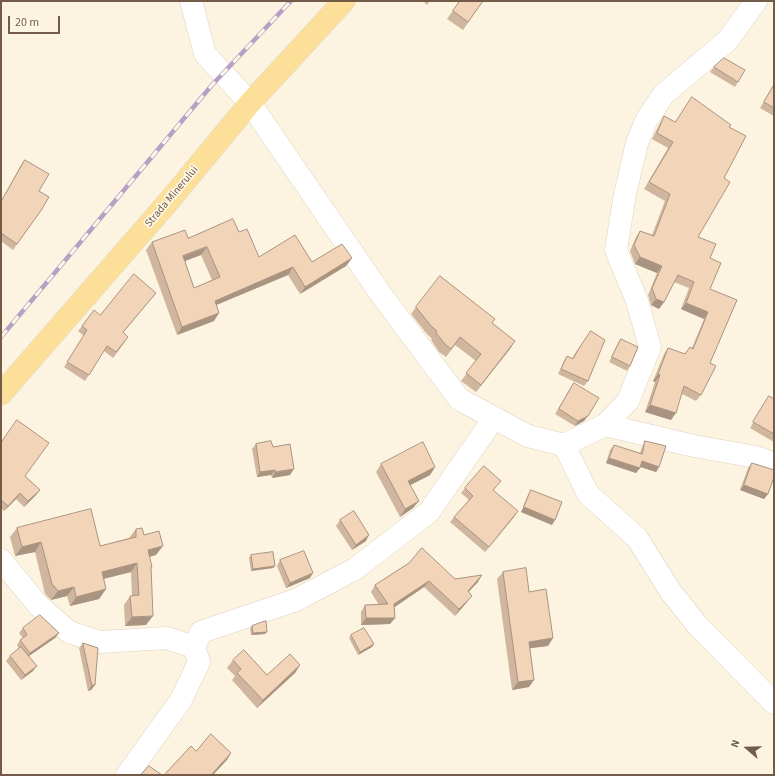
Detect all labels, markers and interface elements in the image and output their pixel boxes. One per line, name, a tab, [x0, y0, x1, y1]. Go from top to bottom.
scale bar	[10, 8, 62, 34]
text: 20 m	[15, 14, 39, 31]
street label: Strada Minerului	[143, 164, 201, 230]
north arrow	[727, 728, 767, 768]
text: N	[727, 738, 744, 750]

